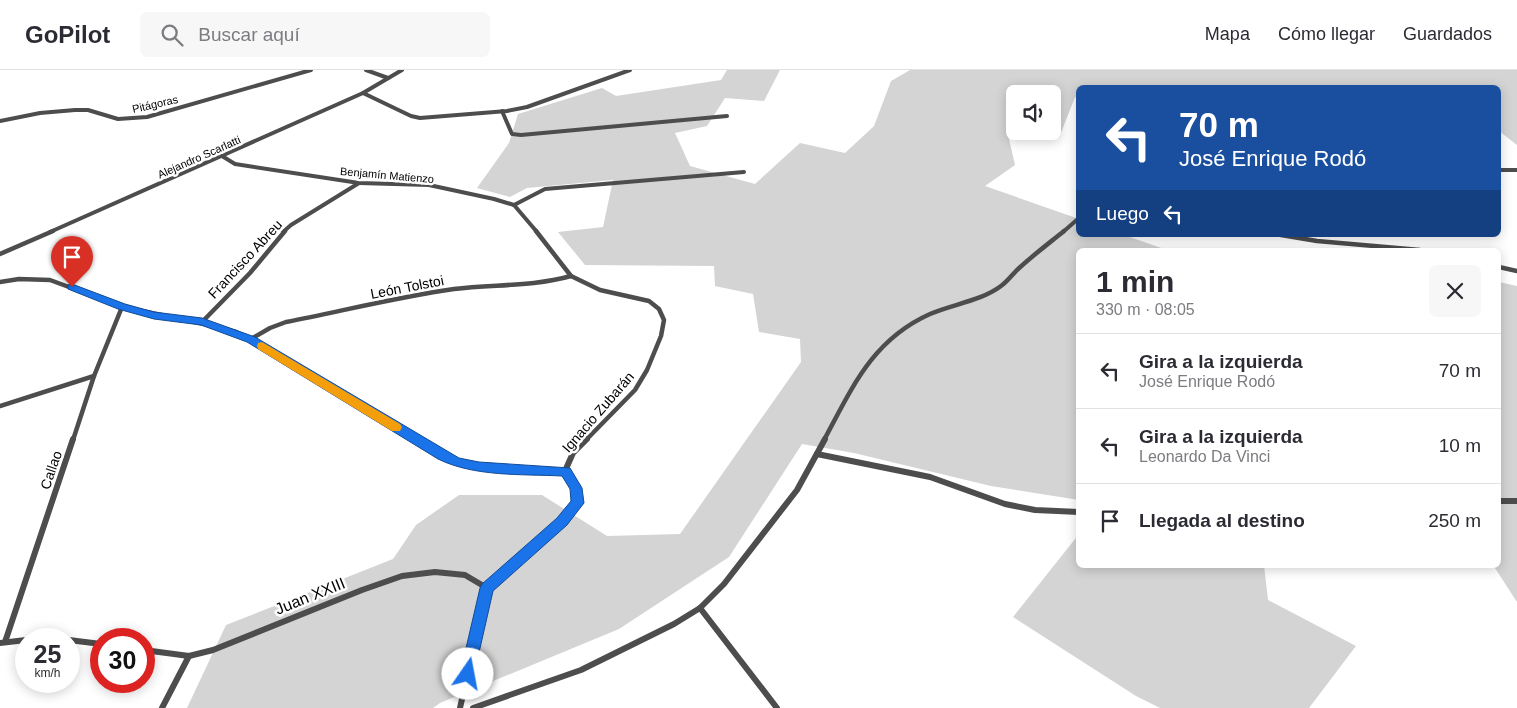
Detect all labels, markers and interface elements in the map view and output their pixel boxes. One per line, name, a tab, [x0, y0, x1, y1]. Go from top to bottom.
search box	[140, 12, 490, 57]
text: GoPilot	[25, 21, 110, 48]
icon: search	[158, 21, 186, 49]
text: Buscar aquí	[198, 24, 300, 45]
text: Mapa	[1205, 24, 1250, 44]
text: Cómo llegar	[1278, 24, 1375, 44]
text: Guardados	[1403, 24, 1492, 44]
map controls	[1006, 85, 1061, 140]
button: sound	[1006, 85, 1061, 140]
street label: Pitágoras	[131, 93, 179, 115]
icon: left	[1096, 105, 1161, 170]
text: 70 m	[1179, 105, 1259, 144]
street label: Alejandro Scarlatti	[156, 133, 242, 181]
text: José Enrique Rodó	[1179, 146, 1366, 171]
street label: Benjamín Matienzo	[340, 165, 434, 185]
icon: left	[1159, 200, 1187, 228]
text: Luego	[1096, 203, 1149, 224]
street label: Francisco Abreu	[205, 217, 285, 301]
pin	[51, 236, 93, 287]
icon: arrive	[58, 243, 86, 271]
text: 1 min	[1096, 265, 1174, 298]
button: close	[1429, 265, 1481, 317]
street label: León Tolstoi	[369, 272, 445, 302]
text: 330 m · 08:05	[1096, 301, 1195, 318]
text: Gira a la izquierda	[1139, 351, 1303, 372]
icon: left	[1096, 357, 1124, 385]
text: 70 m	[1439, 360, 1481, 381]
street label: Ignacio Zubarán	[559, 369, 637, 455]
text: José Enrique Rodó	[1139, 373, 1275, 390]
text: Gira a la izquierda	[1139, 426, 1303, 447]
icon: left	[1096, 432, 1124, 460]
text: 10 m	[1439, 435, 1481, 456]
street label: Callao	[37, 448, 65, 491]
text: Leonardo Da Vinci	[1139, 448, 1270, 465]
icon: arrive	[1096, 507, 1124, 535]
text: Llegada al destino	[1139, 510, 1305, 531]
text: 250 m	[1428, 510, 1481, 531]
street label: Juan XXIII	[273, 574, 347, 618]
speed limit sign: 30	[90, 628, 155, 693]
text: 25	[34, 640, 61, 668]
position arrow	[441, 647, 493, 699]
text: km/h	[34, 666, 61, 680]

